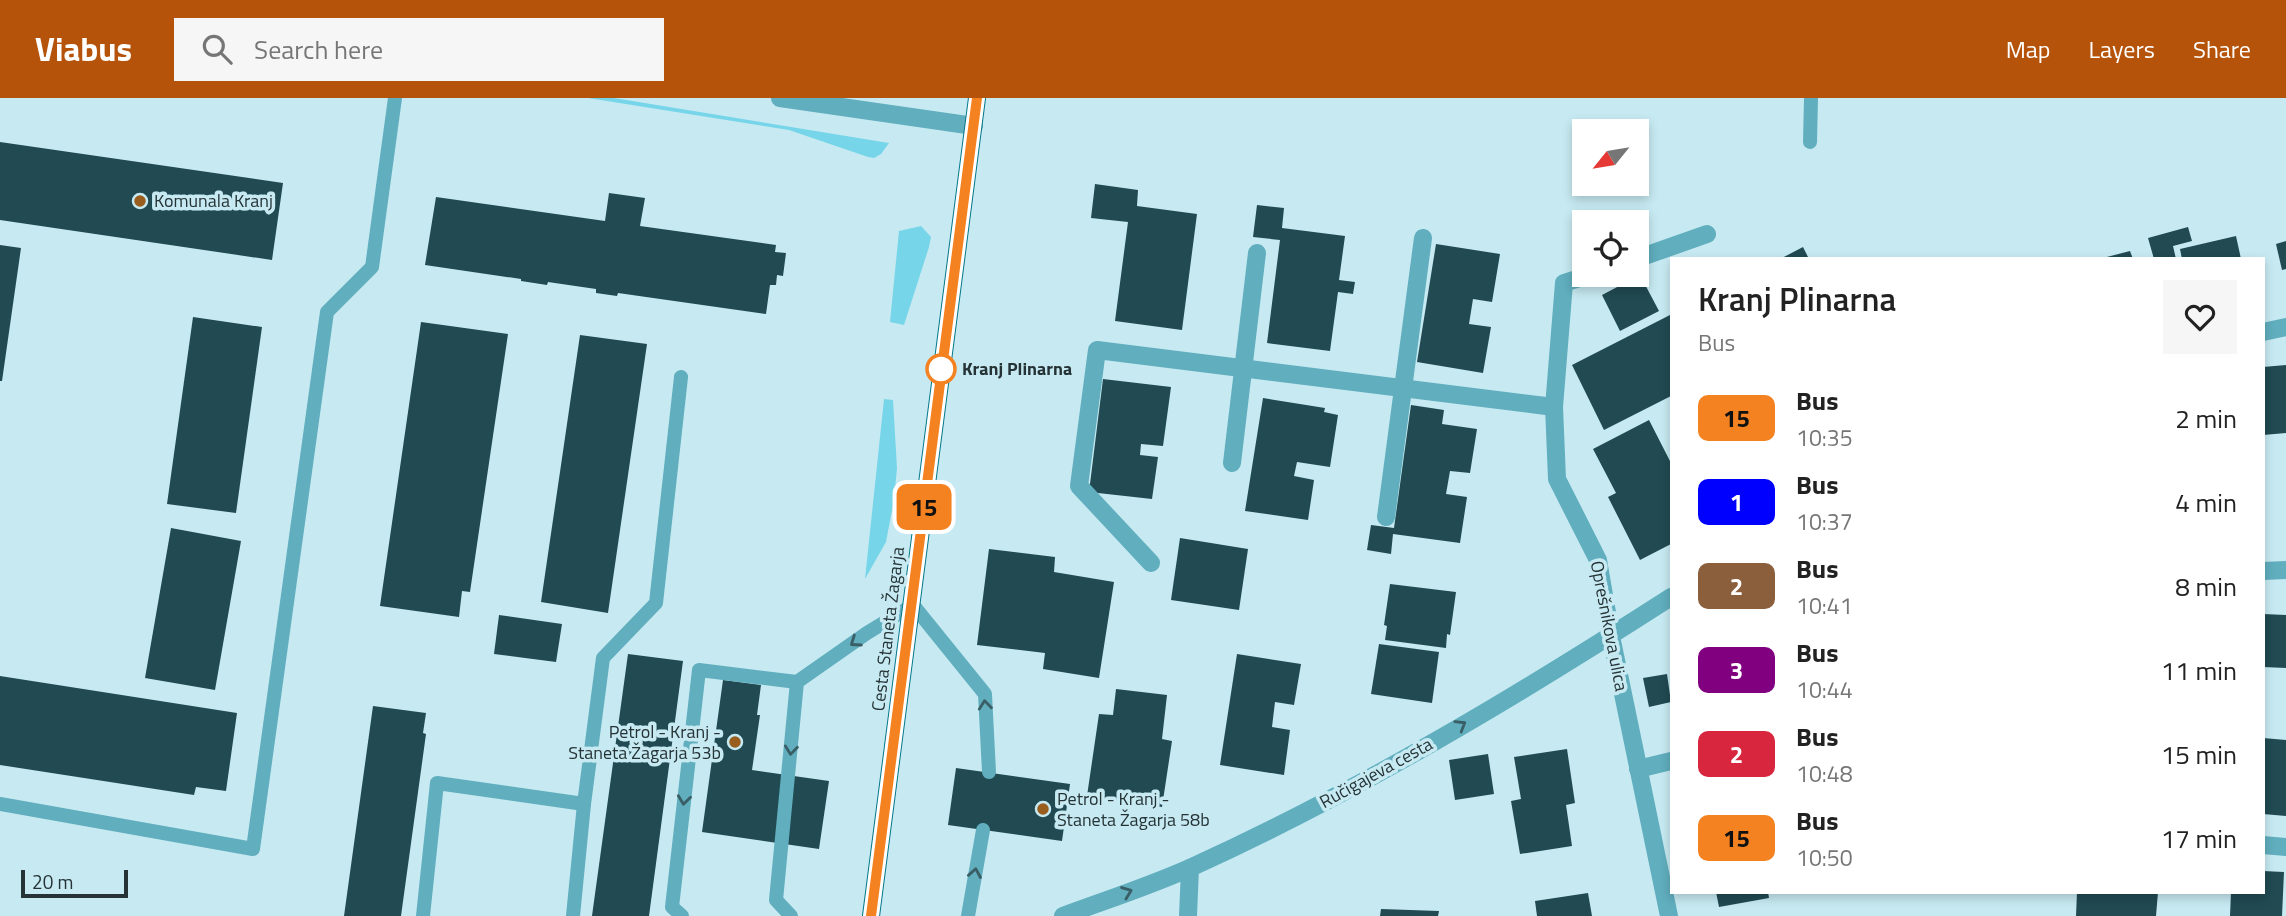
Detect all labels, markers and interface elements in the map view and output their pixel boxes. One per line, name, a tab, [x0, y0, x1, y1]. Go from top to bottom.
search box	[174, 18, 664, 81]
text: Viabus	[35, 24, 132, 74]
icon: search	[198, 30, 236, 68]
text: Search here	[254, 30, 383, 69]
text: Map	[2006, 31, 2051, 67]
text: Layers	[2089, 31, 2155, 67]
text: Share	[2193, 31, 2251, 67]
north arrow	[1572, 119, 1648, 196]
map controls	[1572, 119, 1649, 287]
place label: Komunala Kranj	[154, 187, 273, 214]
marker: Komunala Kranj	[132, 193, 148, 209]
button: locate	[1572, 210, 1649, 287]
text: Kranj Plinarna	[1698, 274, 1896, 324]
button: heart	[2163, 280, 2237, 354]
text: Bus	[1698, 325, 1735, 360]
marker: Kranj Plinarna	[926, 354, 956, 384]
place label: Kranj Plinarna	[962, 355, 1072, 382]
text: Bus	[1796, 381, 1838, 420]
text: 2 min	[2175, 399, 2237, 438]
text: 15	[1723, 400, 1750, 436]
text: 10:35	[1796, 420, 1853, 455]
text: Bus	[1796, 465, 1838, 504]
text: 4 min	[2175, 483, 2237, 522]
line badge: 15	[892, 484, 956, 530]
text: 1	[1730, 484, 1743, 520]
text: 15	[911, 489, 937, 525]
text: 10:37	[1796, 504, 1853, 539]
street label: Cesta Staneta Žagarja	[864, 545, 911, 713]
text: Bus	[1796, 549, 1838, 588]
street label: Oprešnikova ulica	[1584, 558, 1635, 693]
text: 8 min	[2175, 567, 2237, 606]
text: 2	[1730, 568, 1743, 604]
text: 10:41	[1796, 588, 1853, 623]
text: Bus	[1796, 633, 1838, 672]
one-way arrow	[850, 634, 863, 646]
text: 11 min	[2161, 651, 2237, 690]
text: 3	[1730, 652, 1743, 688]
text: 10:44	[1796, 672, 1853, 707]
one-way arrow	[978, 699, 993, 710]
text: Bus	[1796, 717, 1838, 756]
place label: Petrol - Kranj - Staneta Žagarja 53b	[568, 718, 721, 766]
one-way arrow	[1454, 720, 1467, 733]
street label: Ručigajeva cesta	[1314, 730, 1437, 815]
marker: Petrol - Kranj - Staneta Žagarja 53b	[727, 734, 743, 750]
text: 15 min	[2161, 735, 2237, 774]
text: 2	[1730, 736, 1743, 772]
one-way arrow	[784, 745, 799, 756]
text: 10:48	[1796, 756, 1853, 791]
place label: Petrol - Kranj - Staneta Žagarja 58b	[1057, 785, 1210, 833]
one-way arrow	[677, 795, 692, 806]
marker: Petrol - Kranj - Staneta Žagarja 58b	[1035, 801, 1051, 817]
text: Bus	[1796, 801, 1838, 840]
text: 17 min	[2161, 819, 2237, 858]
text: 15	[1723, 820, 1750, 856]
text: 10:50	[1796, 840, 1853, 875]
scale bar	[21, 867, 128, 899]
text: 20 m	[32, 867, 73, 896]
one-way arrow	[967, 867, 982, 879]
one-way arrow	[1120, 886, 1132, 900]

